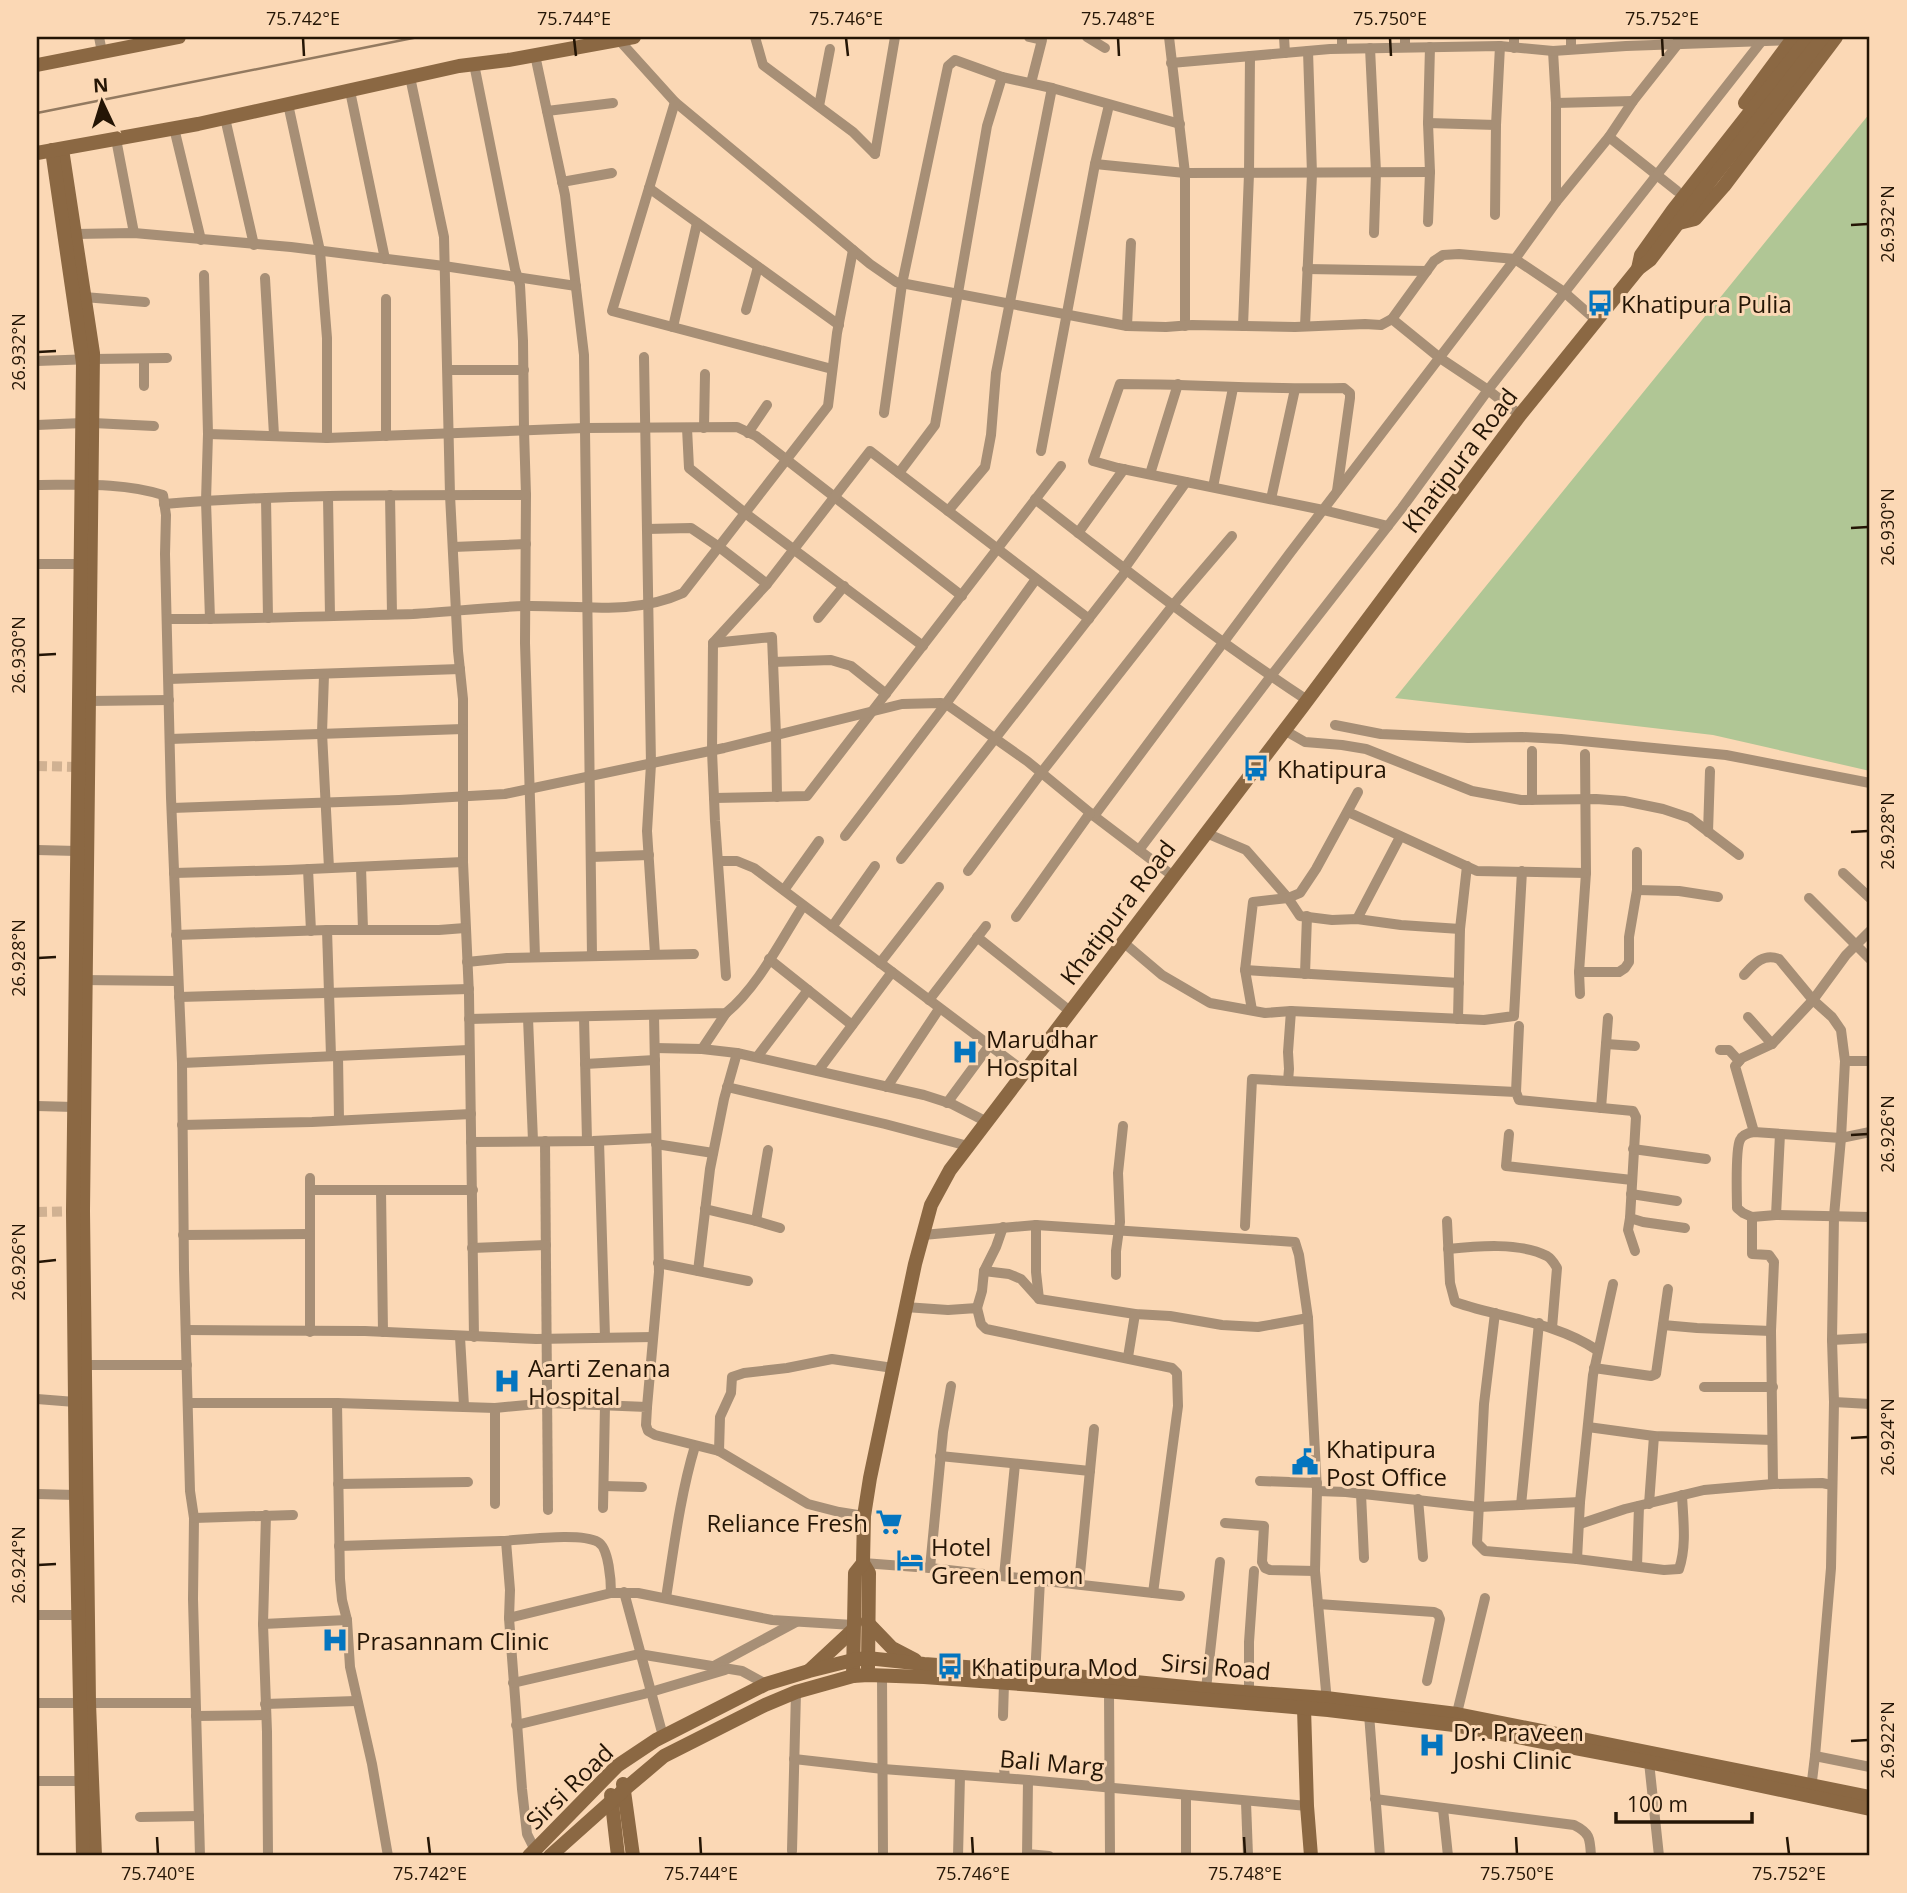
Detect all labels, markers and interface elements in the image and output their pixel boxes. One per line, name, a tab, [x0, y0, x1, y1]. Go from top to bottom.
text: 75.742°E	[266, 6, 340, 30]
text: 75.744°E	[537, 6, 611, 30]
text: 75.746°E	[809, 6, 883, 30]
text: 75.748°E	[1081, 6, 1155, 30]
text: 75.750°E	[1353, 6, 1427, 30]
text: 75.752°E	[1625, 6, 1699, 30]
north arrow	[66, 66, 136, 136]
text: N	[92, 72, 109, 99]
text: 26.932°N	[1875, 185, 1899, 263]
place label: Khatipura Pulia	[1621, 287, 1792, 320]
bus stop icon: Khatipura Pulia	[1585, 288, 1615, 318]
text: 26.932°N	[6, 313, 30, 391]
street label: Khatipura Road	[1394, 381, 1524, 539]
text: 26.930°N	[1875, 488, 1899, 566]
text: 26.930°N	[6, 616, 30, 694]
place label: Khatipura	[1277, 752, 1387, 785]
bus stop icon: Khatipura	[1241, 753, 1271, 783]
text: 26.928°N	[1875, 792, 1899, 870]
street label: Khatipura Road	[1052, 833, 1182, 991]
text: 26.928°N	[6, 919, 30, 997]
place label: Marudhar Hospital	[986, 1022, 1098, 1083]
hospital icon: Marudhar Hospital	[950, 1037, 980, 1067]
text: 26.926°N	[1875, 1095, 1899, 1173]
text: 26.926°N	[6, 1223, 30, 1301]
place label: Aarti Zenana Hospital	[528, 1351, 671, 1412]
hospital icon: Aarti Zenana Hospital	[492, 1366, 522, 1396]
text: 26.924°N	[1875, 1398, 1899, 1476]
place label: Khatipura Post Office	[1326, 1432, 1447, 1493]
public building icon: Khatipura Post Office	[1290, 1447, 1320, 1477]
place label: Reliance Fresh	[707, 1506, 868, 1539]
supermarket icon: Reliance Fresh	[874, 1507, 904, 1537]
text: 26.924°N	[6, 1526, 30, 1604]
place label: Hotel Green Lemon	[931, 1530, 1084, 1591]
hotel icon: Hotel Green Lemon	[895, 1545, 925, 1575]
place label: Prasannam Clinic	[356, 1624, 549, 1657]
hospital icon: Prasannam Clinic	[320, 1625, 350, 1655]
street label: Sirsi Road	[1160, 1645, 1272, 1687]
place label: Khatipura Mod	[971, 1650, 1138, 1683]
bus stop icon: Khatipura Mod	[935, 1651, 965, 1681]
text: 26.922°N	[1875, 1701, 1899, 1779]
place label: Dr. Praveen Joshi Clinic	[1451, 1715, 1584, 1776]
hospital icon: Dr. Praveen Joshi Clinic	[1417, 1730, 1447, 1760]
street label: Sirsi Road	[518, 1736, 620, 1836]
street label: Bali Marg	[998, 1741, 1106, 1783]
scale bar	[1616, 1781, 1753, 1825]
text: 100 m	[1627, 1790, 1688, 1818]
text: 75.740°E	[121, 1861, 195, 1885]
text: 75.742°E	[393, 1861, 467, 1885]
text: 75.744°E	[664, 1861, 738, 1885]
text: 75.746°E	[936, 1861, 1010, 1885]
text: 75.748°E	[1208, 1861, 1282, 1885]
text: 75.750°E	[1480, 1861, 1554, 1885]
text: 75.752°E	[1752, 1861, 1826, 1885]

